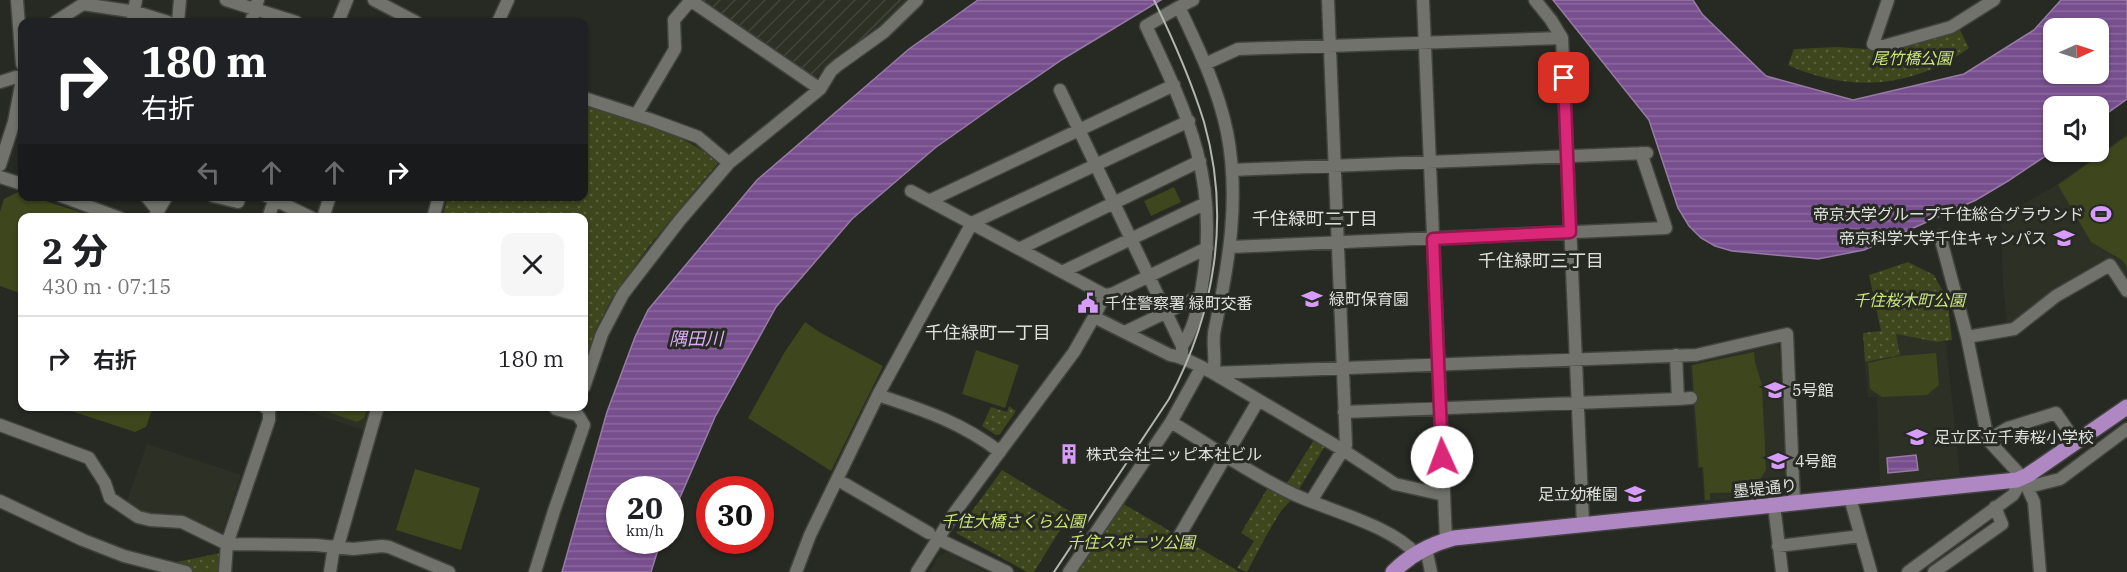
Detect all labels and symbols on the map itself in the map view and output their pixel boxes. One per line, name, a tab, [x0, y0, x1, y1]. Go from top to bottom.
north arrow	[2043, 18, 2109, 84]
park label: 尾竹橋公園	[1872, 48, 1954, 68]
pin	[1538, 52, 1589, 103]
sports icon: 帝京大学グループ千住総合グラウンド	[2089, 202, 2113, 226]
place label: 帝京大学グループ千住総合グラウンド	[1813, 204, 2084, 224]
district label: 千住緑町二丁目	[1252, 207, 1378, 230]
school or university icon: 帝京科学大学千住キャンパス	[2052, 226, 2076, 250]
place label: 帝京科学大学千住キャンパス	[1839, 228, 2047, 248]
district label: 千住緑町三丁目	[1478, 249, 1604, 272]
school or university icon: 緑町保育園	[1300, 287, 1324, 311]
place label: 緑町保育園	[1329, 289, 1409, 309]
park label: 千住桜木町公園	[1853, 290, 1967, 310]
public building icon: 千住警察署 緑町交番	[1076, 291, 1100, 315]
place label: 千住警察署 緑町交番	[1105, 293, 1253, 313]
district label: 千住緑町一丁目	[925, 321, 1051, 344]
water label: 隅田川	[669, 327, 725, 350]
school or university icon: 5号館	[1763, 378, 1787, 402]
place label: 5号館	[1792, 380, 1834, 400]
position arrow	[1410, 425, 1474, 489]
school or university icon: 足立区立千寿桜小学校	[1905, 425, 1929, 449]
place label: 足立区立千寿桜小学校	[1934, 427, 2094, 447]
building icon: 株式会社ニッピ本社ビル	[1057, 442, 1081, 466]
place label: 株式会社ニッピ本社ビル	[1086, 444, 1262, 464]
school or university icon: 4号館	[1766, 449, 1790, 473]
place label: 4号館	[1795, 451, 1837, 471]
street label: 墨堤通り	[1732, 475, 1798, 501]
speed limit sign: 30	[696, 476, 774, 554]
school or university icon: 足立幼稚園	[1623, 482, 1647, 506]
place label: 足立幼稚園	[1538, 484, 1618, 504]
park label: 千住大橋さくら公園	[941, 511, 1087, 531]
park label: 千住スポーツ公園	[1067, 532, 1197, 552]

